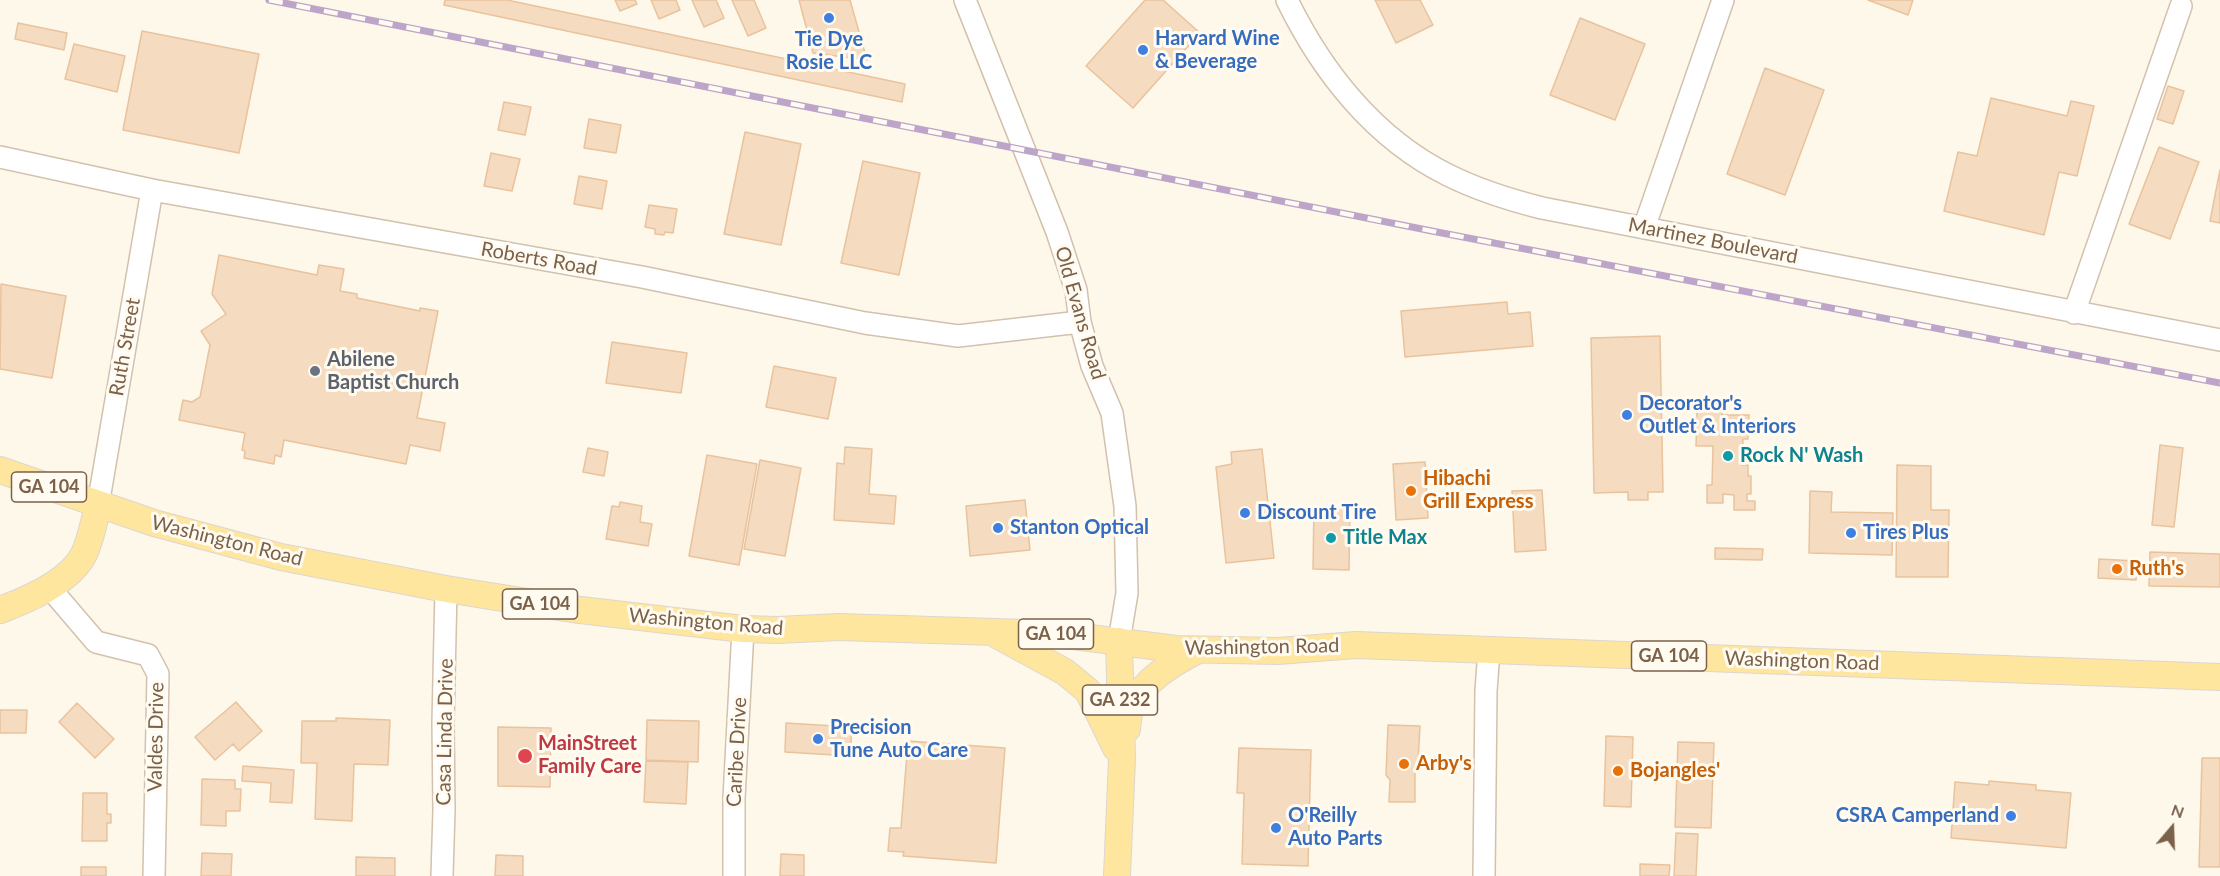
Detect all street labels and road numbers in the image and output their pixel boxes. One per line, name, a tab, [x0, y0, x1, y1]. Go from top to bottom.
street label: Martinez Boulevard	[1626, 213, 1800, 269]
street label: Roberts Road	[479, 237, 599, 281]
street label: Old Evans Road	[1050, 244, 1110, 382]
street label: Ruth Street	[105, 296, 145, 398]
road number: GA 104	[11, 472, 86, 502]
street label: Washington Road	[149, 511, 305, 571]
road number: GA 104	[502, 589, 578, 619]
street label: Washington Road	[628, 603, 784, 641]
road number: GA 104	[1018, 619, 1094, 649]
street label: Washington Road	[1184, 634, 1340, 660]
road number: GA 104	[1632, 641, 1706, 671]
street label: Washington Road	[1724, 646, 1880, 676]
street label: Casa Linda Drive	[432, 658, 458, 806]
street label: Valdes Drive	[143, 682, 169, 792]
road number: GA 232	[1082, 685, 1158, 715]
street label: Caribe Drive	[722, 696, 752, 808]

